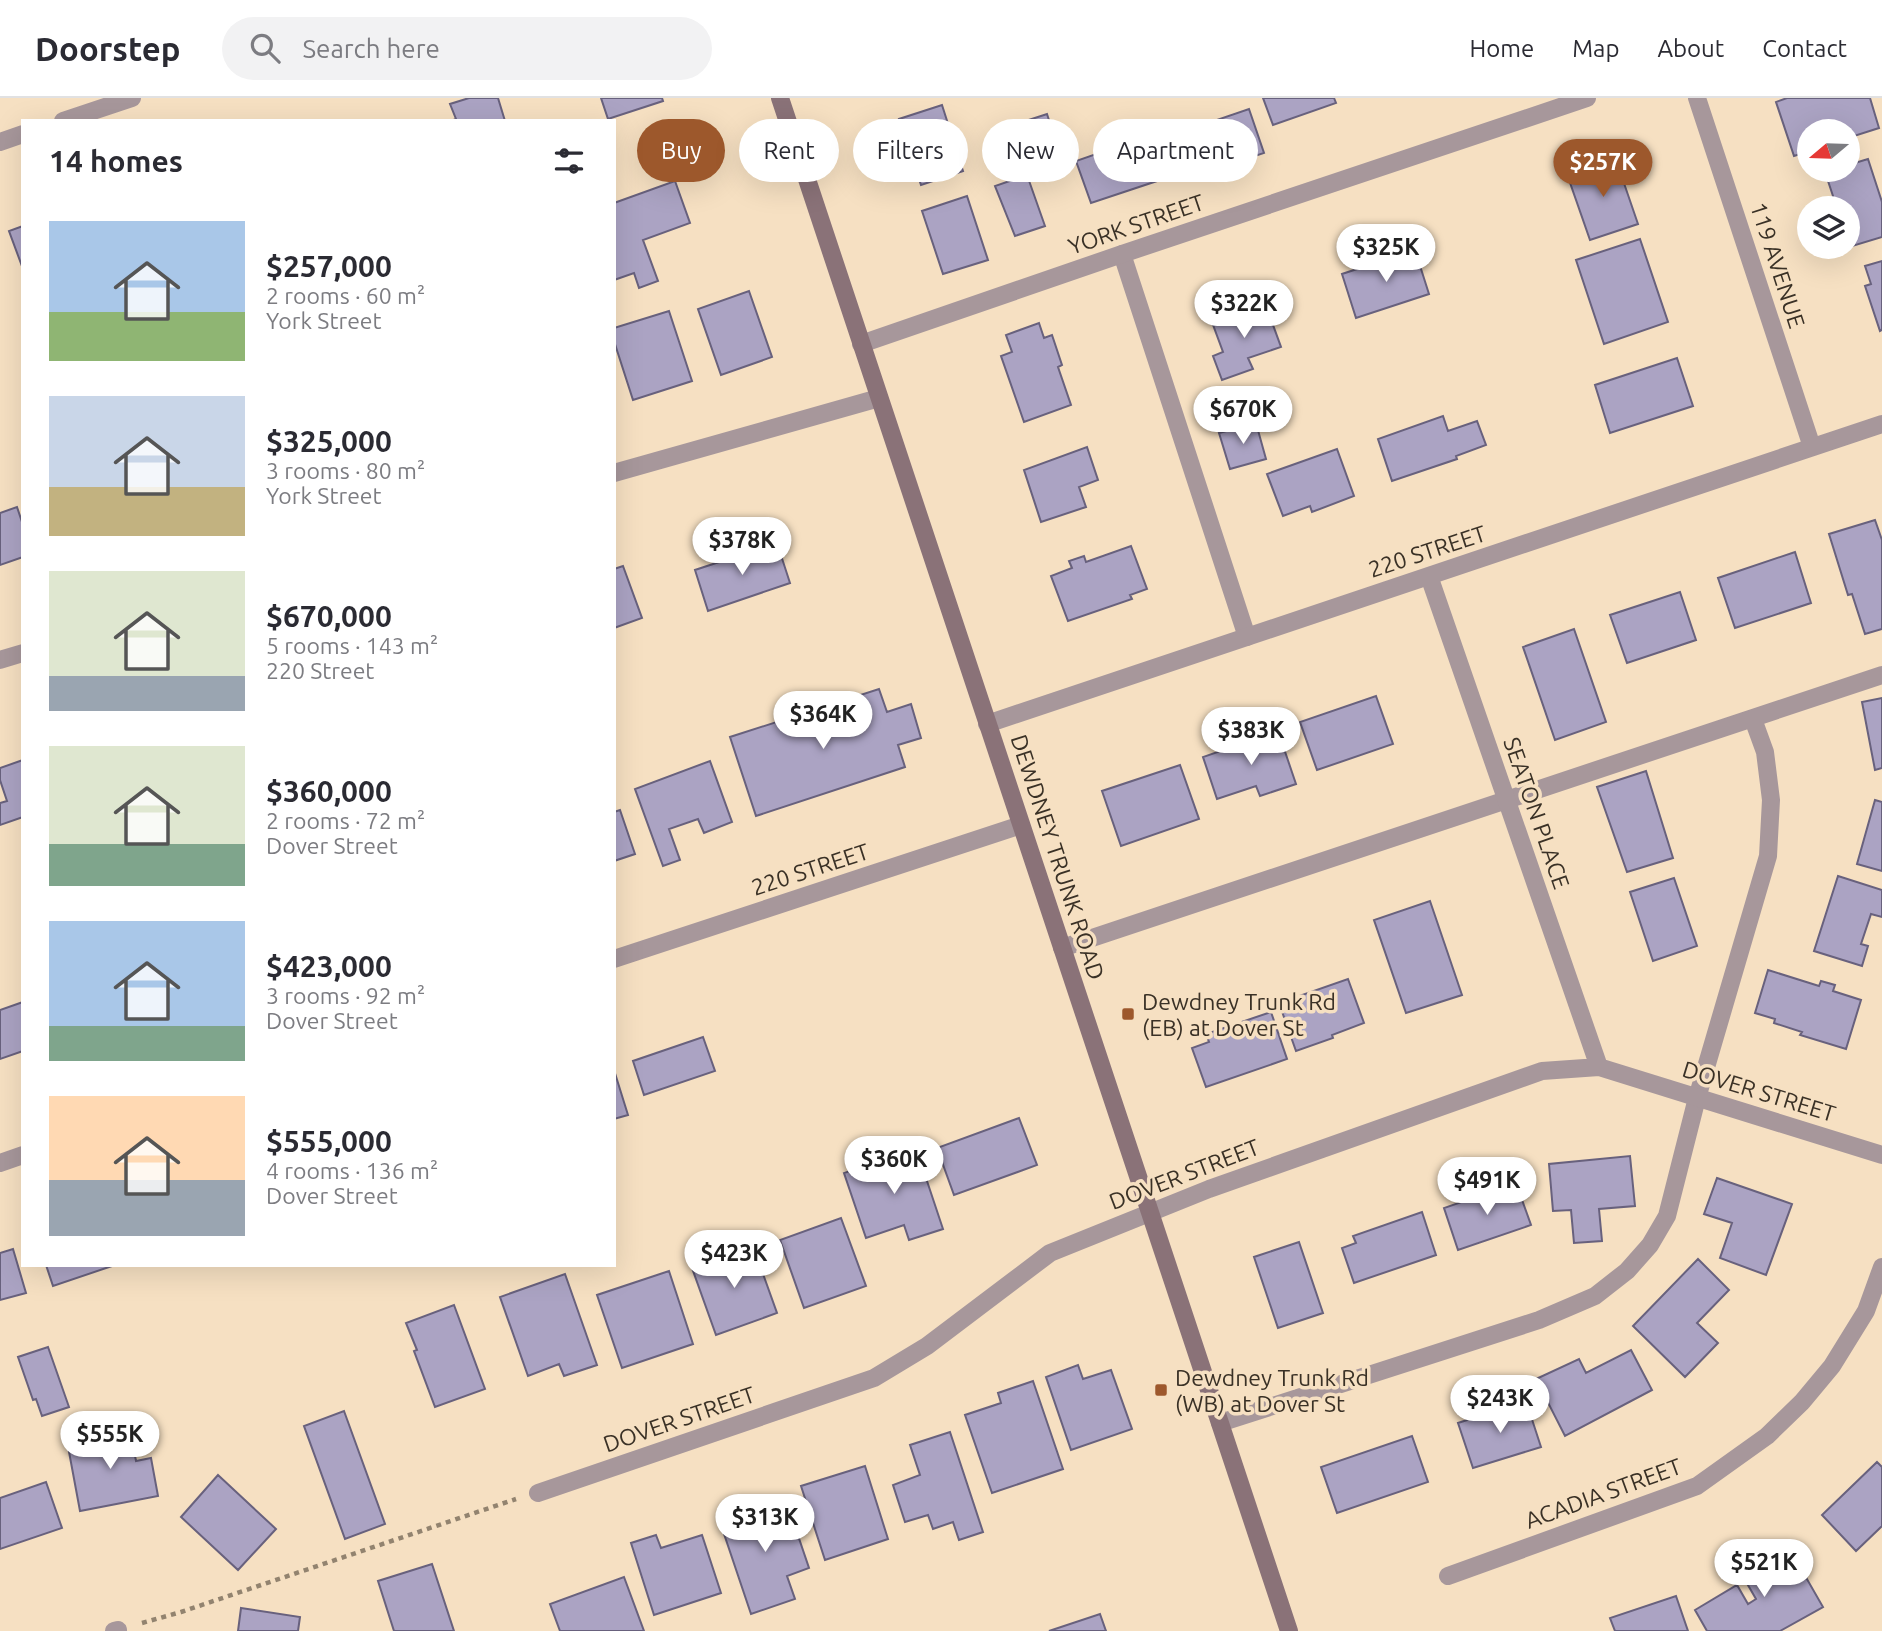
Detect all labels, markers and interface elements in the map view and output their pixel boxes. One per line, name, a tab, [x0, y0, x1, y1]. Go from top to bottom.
search box	[222, 17, 712, 80]
icon: search	[246, 29, 284, 67]
text: Doorstep	[35, 30, 180, 67]
text: Search here	[302, 34, 440, 63]
text: Home	[1469, 35, 1534, 62]
text: Map	[1572, 35, 1619, 62]
text: About	[1657, 35, 1724, 62]
text: Contact	[1762, 35, 1847, 62]
chip: Buy	[637, 119, 725, 182]
chip: Rent	[739, 119, 839, 182]
chip: Filters	[853, 119, 968, 182]
chip: New	[982, 119, 1079, 182]
chip: Apartment	[1093, 119, 1258, 182]
north arrow	[1797, 119, 1860, 182]
map controls	[1797, 119, 1860, 259]
pin: $257K	[1554, 140, 1652, 199]
icon: filters	[550, 142, 588, 180]
text: 14 homes	[49, 144, 183, 178]
text: $257K	[1569, 149, 1637, 174]
street label: YORK STREET	[1065, 189, 1207, 259]
button: layers	[1797, 196, 1860, 259]
street label: 119 AVENUE	[1746, 199, 1810, 331]
pin: $325K	[1337, 225, 1435, 284]
text: $325K	[1352, 234, 1420, 259]
icon: home	[105, 249, 189, 333]
text: $257,000	[266, 249, 392, 283]
pin: $322K	[1195, 280, 1293, 340]
text: 2 rooms · 60 m²	[266, 283, 425, 308]
text: $322K	[1210, 290, 1278, 315]
text: York Street	[266, 308, 382, 333]
pin: $670K	[1194, 386, 1292, 446]
text: $670K	[1209, 396, 1277, 421]
icon: home	[105, 424, 189, 508]
text: $325,000	[266, 424, 392, 458]
text: 3 rooms · 80 m²	[266, 458, 425, 483]
text: York Street	[266, 483, 382, 508]
pin: $378K	[693, 518, 791, 577]
street label: 220 STREET	[1365, 520, 1489, 582]
text: $378K	[708, 527, 776, 552]
icon: home	[105, 599, 189, 683]
text: $670,000	[266, 599, 392, 633]
text: 5 rooms · 143 m²	[266, 633, 438, 658]
text: 220 Street	[266, 658, 374, 683]
pin: $364K	[774, 692, 872, 751]
text: $364K	[789, 701, 857, 726]
pin: $383K	[1202, 708, 1300, 767]
text: $383K	[1217, 717, 1285, 742]
street label: DEWDNEY TRUNK ROAD	[1007, 731, 1109, 983]
street label: SEATON PLACE	[1499, 734, 1575, 892]
icon: home	[105, 774, 189, 858]
text: $360,000	[266, 774, 392, 808]
text: 2 rooms · 72 m²	[266, 808, 425, 833]
text: Dover Street	[266, 833, 398, 858]
street label: 220 STREET	[748, 838, 872, 900]
icon: home	[105, 949, 189, 1033]
text: $423,000	[266, 949, 392, 983]
text: 3 rooms · 92 m²	[266, 983, 425, 1008]
place label: Dewdney Trunk Rd (EB) at Dover St	[1142, 989, 1336, 1041]
marker: Dewdney Trunk Rd (EB) at Dover St	[1120, 1006, 1136, 1022]
text: Dover Street	[266, 1008, 398, 1033]
street label: DOVER STREET	[1679, 1056, 1839, 1126]
icon: home	[105, 1124, 189, 1208]
text: $555,000	[266, 1124, 392, 1158]
street label: DOVER STREET	[1105, 1134, 1263, 1214]
pin: $360K	[845, 1136, 943, 1196]
text: $360K	[860, 1146, 928, 1171]
text: 4 rooms · 136 m²	[266, 1158, 438, 1183]
pin: $491K	[1438, 1158, 1536, 1217]
text: $491K	[1453, 1167, 1521, 1192]
text: Dover Street	[266, 1183, 398, 1208]
pin: $423K	[685, 1230, 783, 1290]
text: $423K	[700, 1240, 768, 1265]
place label: Dewdney Trunk Rd (WB) at Dover St	[1175, 1365, 1369, 1417]
pin: $243K	[1451, 1376, 1549, 1435]
street label: DOVER STREET	[600, 1381, 758, 1457]
marker: Dewdney Trunk Rd (WB) at Dover St	[1153, 1382, 1169, 1398]
text: $243K	[1466, 1385, 1534, 1410]
pin: $555K	[61, 1412, 159, 1471]
text: $555K	[76, 1421, 144, 1446]
street label: ACADIA STREET	[1521, 1453, 1685, 1533]
pin: $313K	[716, 1494, 814, 1554]
text: $313K	[731, 1504, 799, 1529]
pin: $521K	[1715, 1540, 1813, 1599]
text: $521K	[1730, 1549, 1798, 1574]

